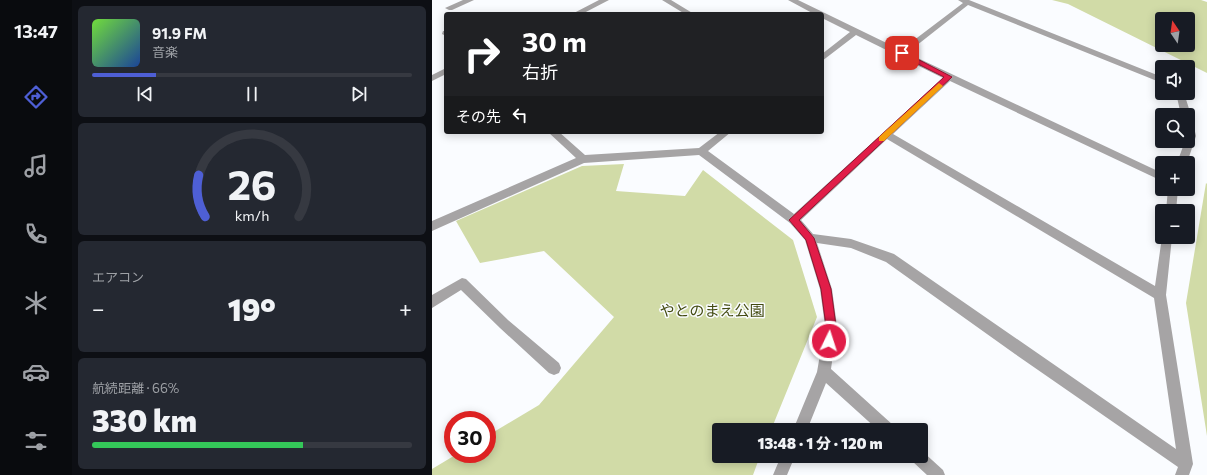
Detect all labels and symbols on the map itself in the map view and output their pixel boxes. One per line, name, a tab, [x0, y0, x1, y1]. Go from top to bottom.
north arrow	[1155, 12, 1195, 52]
pin	[885, 36, 919, 70]
park label: やとのまえ公園	[660, 301, 764, 319]
position arrow	[808, 320, 850, 362]
speed limit sign: 30	[444, 411, 496, 463]

